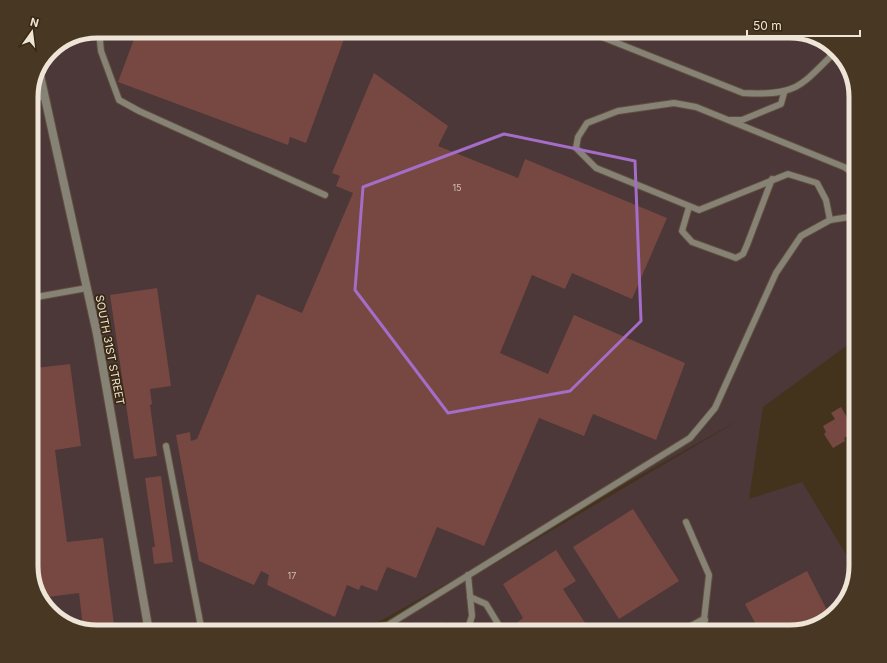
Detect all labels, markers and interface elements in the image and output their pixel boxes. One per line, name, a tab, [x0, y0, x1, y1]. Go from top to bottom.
north arrow	[12, 12, 52, 52]
scale bar	[747, 12, 860, 38]
text: N	[29, 14, 40, 30]
text: 50 m	[753, 18, 782, 33]
house number: 15	[452, 182, 462, 193]
street label: SOUTH 31ST STREET	[92, 294, 128, 406]
house number: 17	[288, 570, 296, 581]

